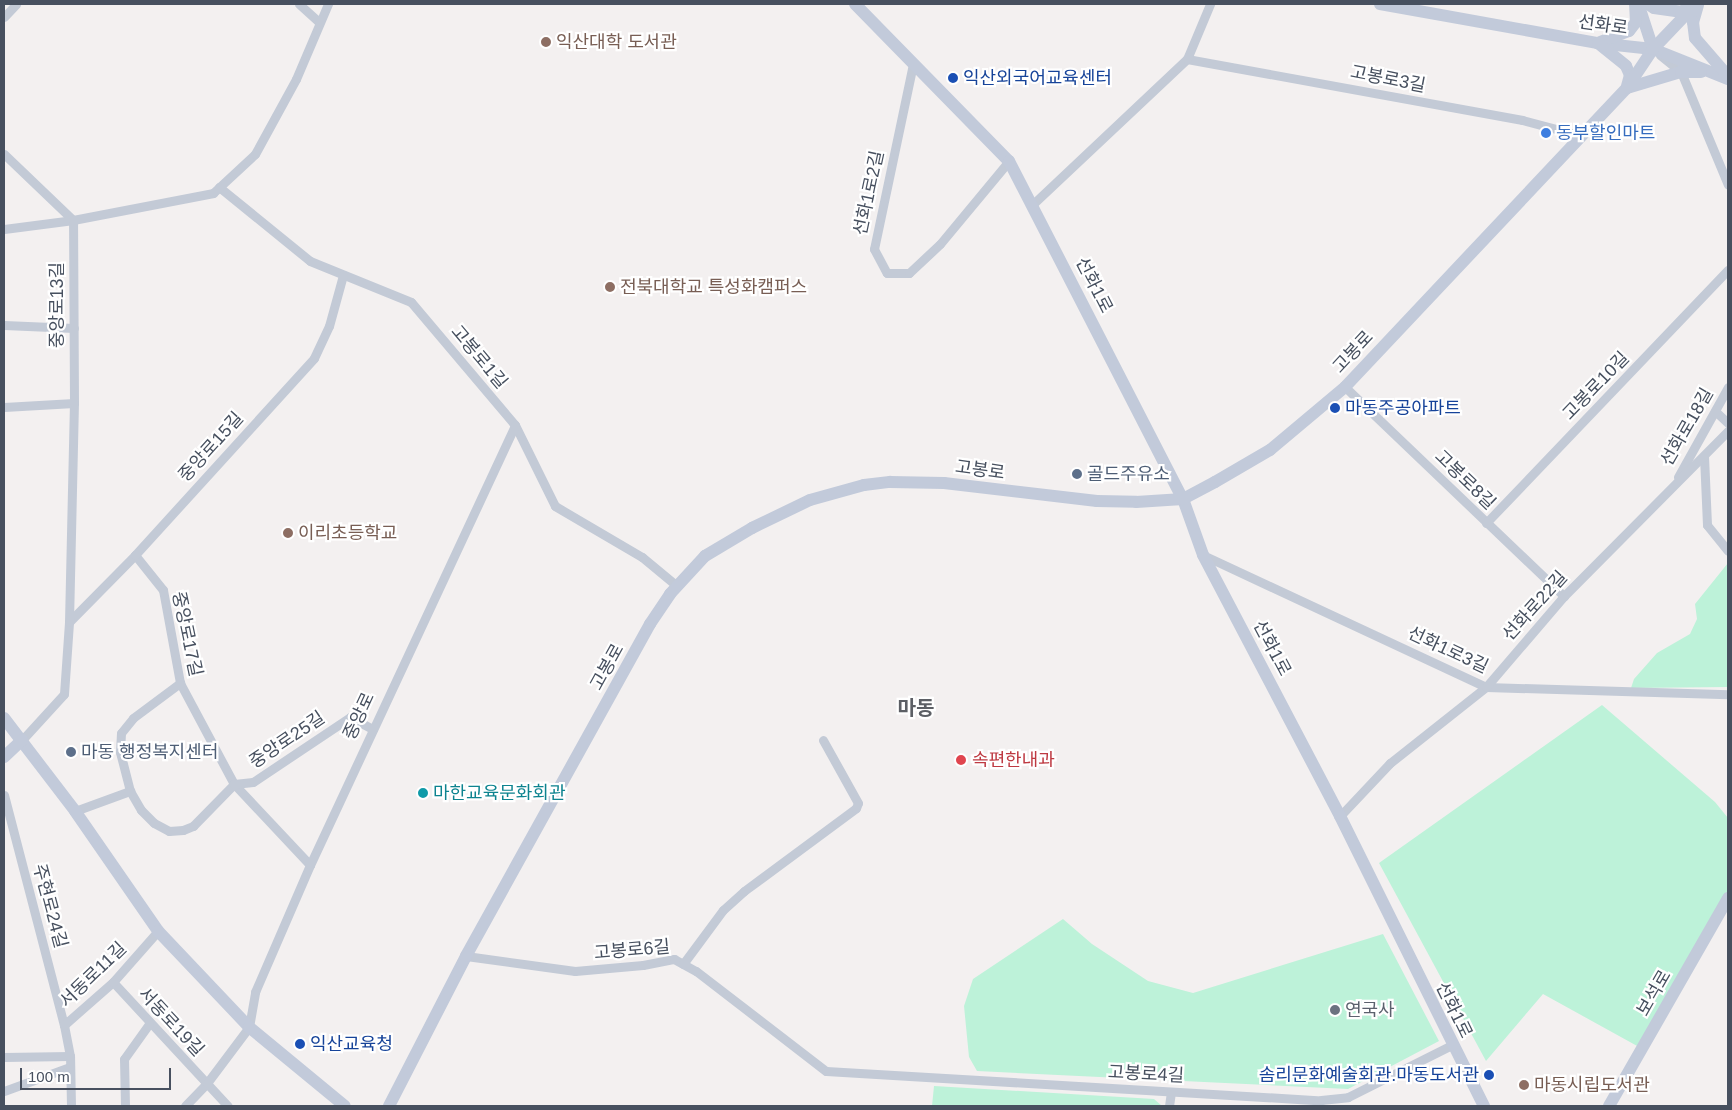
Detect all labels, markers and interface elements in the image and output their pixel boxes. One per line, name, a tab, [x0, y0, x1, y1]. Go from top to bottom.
street label: 선화로	[1577, 11, 1629, 39]
place label: 익산대학 도서관	[556, 31, 677, 53]
marker: 익산대학 도서관	[540, 36, 552, 48]
street label: 고봉로3길	[1349, 61, 1427, 97]
place label: 익산외국어교육센터	[963, 67, 1112, 89]
marker: 익산외국어교육센터	[947, 72, 959, 84]
place label: 동부할인마트	[1556, 122, 1655, 144]
marker: 동부할인마트	[1540, 127, 1552, 139]
street label: 선화1로2길	[849, 149, 889, 237]
street label: 선화1로	[1071, 254, 1117, 316]
street label: 중앙로13길	[46, 262, 68, 348]
place label: 전북대학교 특성화캠퍼스	[620, 276, 807, 298]
marker: 전북대학교 특성화캠퍼스	[604, 281, 616, 293]
street label: 고봉로1길	[446, 321, 512, 393]
street label: 고봉로	[1328, 326, 1378, 378]
street label: 고봉로10길	[1558, 347, 1634, 425]
street label: 선화로18길	[1656, 384, 1718, 470]
place label: 마동주공아파트	[1345, 397, 1461, 419]
marker: 마동주공아파트	[1329, 402, 1341, 414]
street label: 중앙로15길	[174, 408, 248, 486]
street label: 고봉로8길	[1430, 446, 1500, 514]
street label: 고봉로	[954, 456, 1006, 484]
place label: 골드주유소	[1087, 463, 1170, 485]
marker: 골드주유소	[1071, 468, 1083, 480]
place label: 이리초등학교	[298, 522, 397, 544]
marker: 이리초등학교	[282, 527, 294, 539]
street label: 선화로22길	[1498, 567, 1572, 645]
street label: 중앙로17길	[167, 590, 207, 678]
street label: 선화1로	[1248, 617, 1296, 679]
street label: 선화1로3길	[1404, 622, 1492, 678]
street label: 고봉로	[586, 640, 628, 694]
street label: 중앙로	[339, 689, 379, 743]
district label: 마동	[898, 696, 934, 720]
street label: 중앙로25길	[245, 707, 329, 773]
place label: 마동 행정복지센터	[81, 741, 218, 763]
marker: 마동 행정복지센터	[65, 746, 77, 758]
place label: 속편한내과	[972, 749, 1055, 771]
marker: 속편한내과	[954, 753, 968, 767]
place label: 마한교육문화회관	[433, 782, 565, 804]
marker: 마한교육문화회관	[417, 787, 429, 799]
street label: 주현로24길	[28, 862, 72, 950]
street label: 고봉로6길	[593, 936, 671, 964]
street label: 서동로11길	[55, 938, 131, 1012]
street label: 보석로	[1632, 966, 1676, 1020]
street label: 선화1로	[1431, 978, 1477, 1042]
street label: 서동로19길	[134, 983, 208, 1061]
place label: 연국사	[1345, 999, 1395, 1021]
marker: 연국사	[1329, 1004, 1341, 1016]
place label: 익산교육청	[310, 1033, 393, 1055]
marker: 익산교육청	[294, 1038, 306, 1050]
scale bar	[22, 1058, 174, 1090]
street label: 고봉로4길	[1107, 1061, 1185, 1087]
place label: 솜리문화예술회관.마동도서관	[1259, 1064, 1479, 1086]
text: 100 m	[28, 1068, 70, 1085]
marker: 솜리문화예술회관.마동도서관	[1483, 1069, 1495, 1081]
place label: 마동시립도서관	[1534, 1074, 1650, 1096]
marker: 마동시립도서관	[1518, 1079, 1530, 1091]

